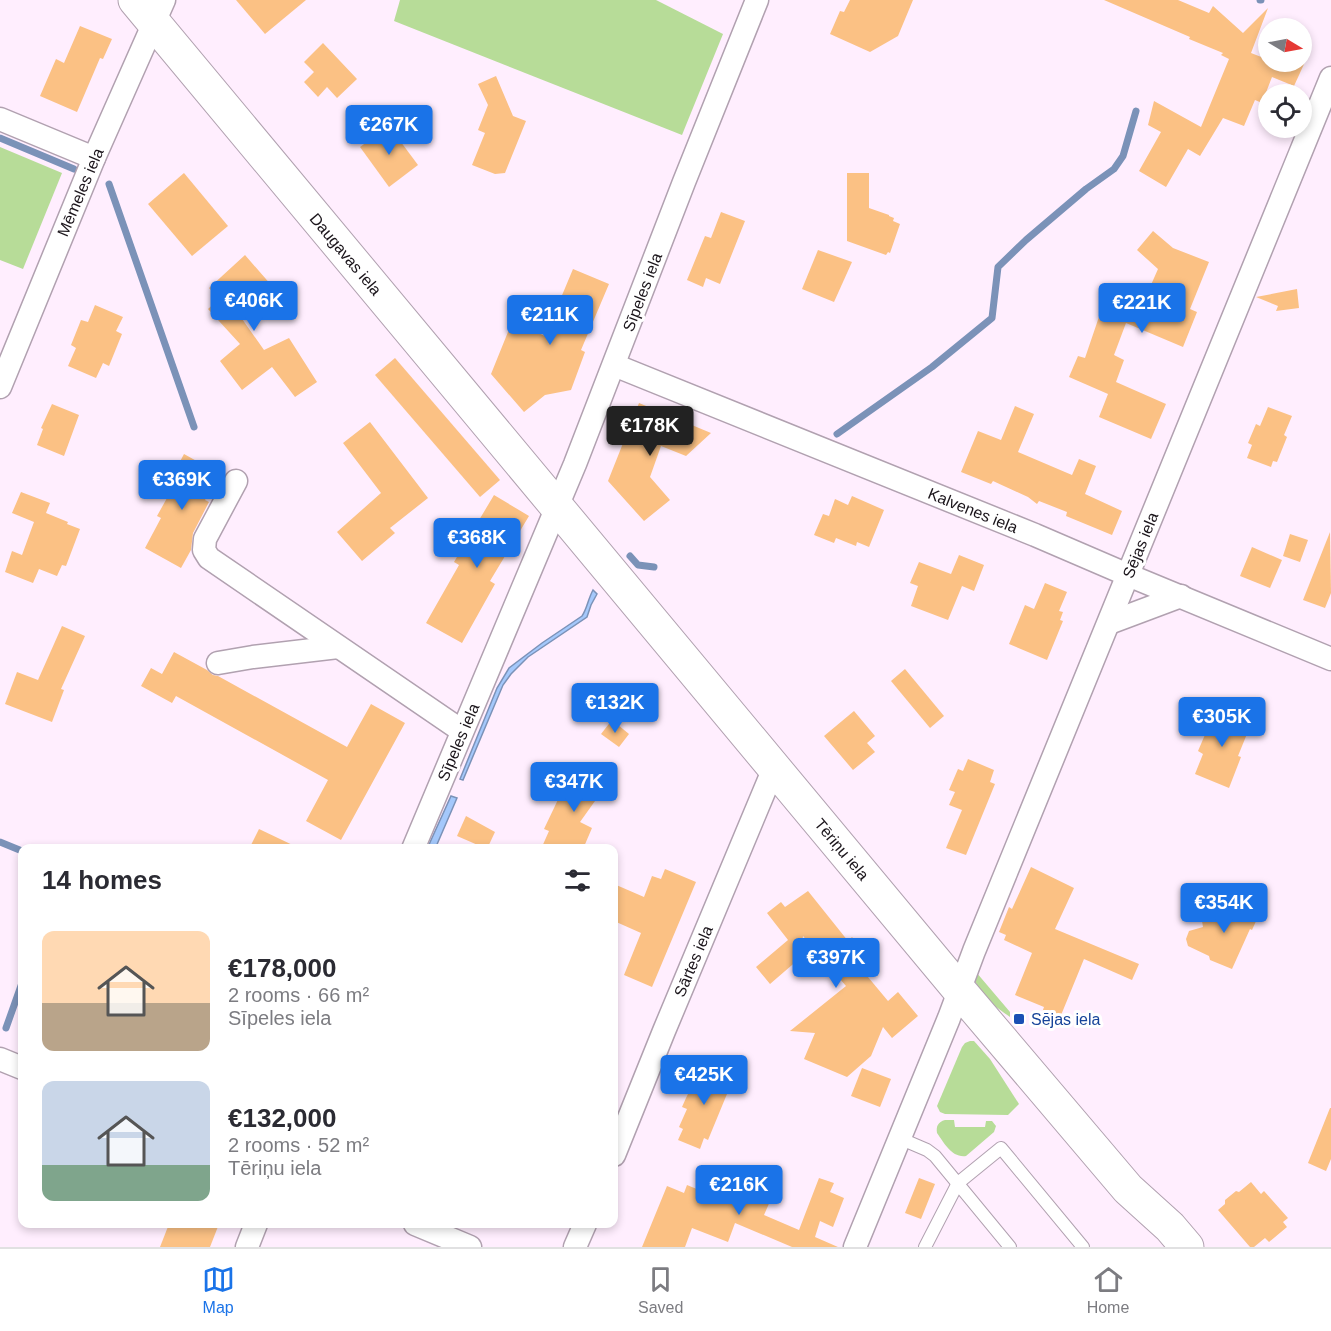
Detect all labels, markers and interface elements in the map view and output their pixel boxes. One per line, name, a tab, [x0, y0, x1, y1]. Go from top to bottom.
north arrow	[1258, 18, 1312, 72]
map controls	[1258, 18, 1312, 138]
button: locate	[1258, 84, 1312, 138]
pin: €267K	[347, 105, 431, 156]
text: €267K	[360, 113, 418, 135]
street label: Mēmeles iela	[54, 145, 107, 239]
street label: Daugavas iela	[307, 210, 385, 299]
street label: Sīpeles iela	[620, 250, 665, 334]
pin: €406K	[212, 281, 296, 332]
pin: €221K	[1100, 283, 1184, 334]
text: €406K	[225, 289, 283, 311]
text: €221K	[1113, 291, 1171, 313]
pin: €211K	[508, 295, 592, 346]
text: €211K	[521, 303, 579, 325]
pin: €178K	[608, 406, 692, 457]
text: €178K	[621, 414, 679, 436]
pin: €369K	[140, 460, 224, 511]
text: €369K	[153, 468, 211, 490]
street label: Kalvenes iela	[926, 485, 1020, 536]
street label: Sējas iela	[1120, 510, 1161, 581]
pin: €368K	[435, 518, 519, 569]
text: €368K	[448, 526, 506, 548]
pin: €132K	[573, 683, 657, 734]
text: €132K	[586, 691, 644, 713]
pin: €305K	[1180, 697, 1264, 748]
street label: Sīpeles iela	[434, 701, 482, 784]
text: €305K	[1193, 705, 1251, 727]
pin: €347K	[532, 762, 616, 813]
text: €347K	[545, 770, 603, 792]
street label: Tēriņu iela	[811, 815, 872, 883]
icon: filters	[561, 864, 594, 897]
text: 14 homes	[42, 865, 162, 895]
pin: €354K	[1182, 883, 1266, 934]
text: €354K	[1195, 891, 1253, 913]
street label: Sārtes iela	[671, 923, 716, 999]
pin: €397K	[794, 938, 878, 989]
text: €397K	[807, 946, 865, 968]
text: €178,000	[228, 953, 336, 983]
icon: home	[90, 955, 162, 1027]
text: 2 rooms · 66 m²	[228, 984, 369, 1006]
text: Sīpeles iela	[228, 1007, 331, 1029]
place label: Sējas iela	[1031, 1011, 1100, 1028]
marker: Sējas iela	[1012, 1012, 1026, 1026]
pin: €425K	[662, 1055, 746, 1106]
text: €425K	[675, 1063, 733, 1085]
text: €132,000	[228, 1103, 336, 1133]
icon: home	[90, 1105, 162, 1177]
text: 2 rooms · 52 m²	[228, 1134, 369, 1156]
text: Tēriņu iela	[228, 1157, 321, 1179]
pin: €216K	[697, 1165, 781, 1216]
text: €216K	[710, 1173, 768, 1195]
tab: Map	[202, 1263, 235, 1317]
tab: Saved	[638, 1263, 683, 1317]
tab: Home	[1087, 1263, 1129, 1317]

